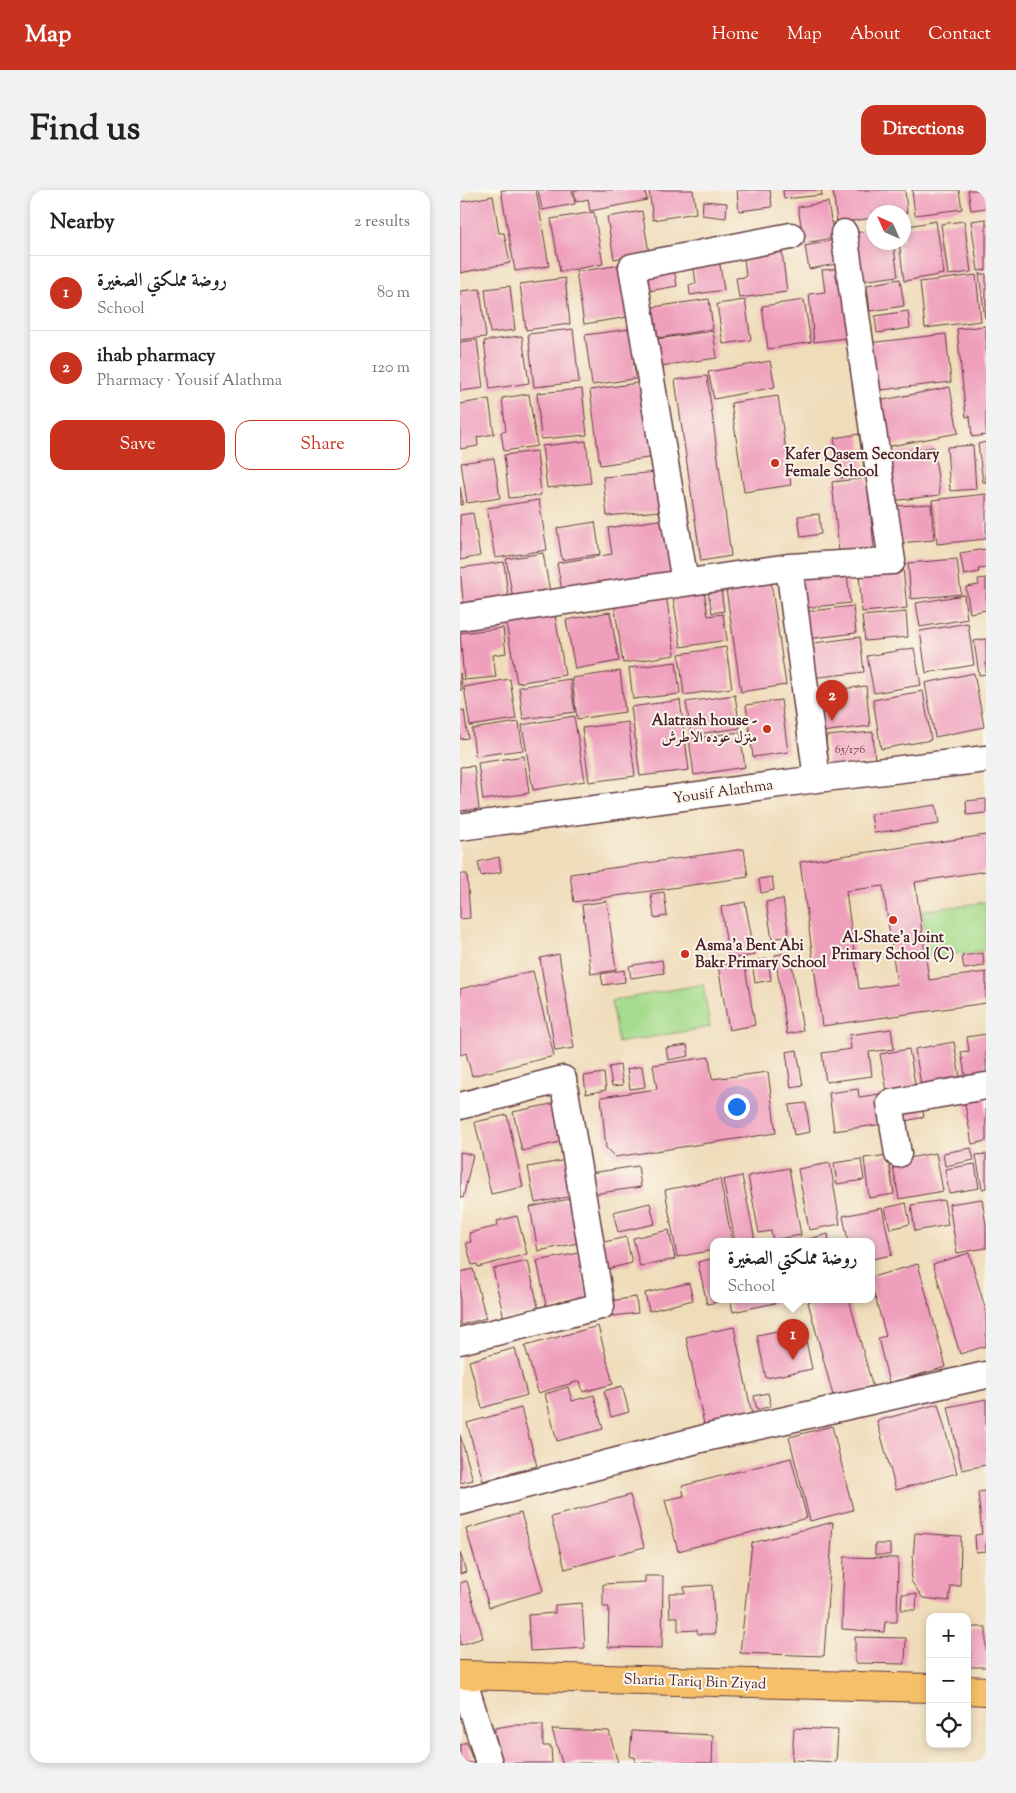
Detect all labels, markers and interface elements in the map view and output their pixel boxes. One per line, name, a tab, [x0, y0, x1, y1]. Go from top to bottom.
text: Map	[25, 18, 71, 52]
text: Home	[712, 22, 759, 48]
text: Map	[787, 22, 822, 48]
text: About	[850, 22, 900, 48]
text: Contact	[928, 22, 991, 48]
text: Find us	[30, 105, 140, 156]
button: Directions	[861, 105, 986, 155]
north arrow	[866, 205, 911, 250]
text: Nearby	[50, 208, 115, 238]
text: 2 results	[354, 211, 410, 234]
text: روضة مملكتي الصغيرة	[97, 268, 227, 295]
text: 1	[63, 282, 69, 305]
text: 80 m	[377, 282, 410, 305]
text: School	[97, 298, 145, 321]
text: ihab pharmacy	[97, 343, 215, 370]
text: 2	[62, 357, 70, 380]
text: 120 m	[372, 357, 410, 380]
text: Pharmacy · Yousif Alathma	[97, 370, 282, 393]
button: Save	[50, 420, 225, 470]
button: Share	[235, 420, 410, 470]
place label: Kafer Qasem Secondary Female School	[785, 445, 940, 483]
marker: Kafer Qasem Secondary Female School	[769, 457, 781, 469]
pin: 2	[816, 680, 848, 721]
place label: Alatrash house - منزل عوده الاطرش	[652, 711, 757, 749]
marker: Alatrash house - منزل عوده الاطرش	[761, 723, 773, 735]
house number: 65/176	[835, 741, 865, 759]
street label: Yousif Alathma	[672, 775, 775, 810]
marker: Al-Shate'a Joint Primary School (C)	[887, 914, 899, 926]
place label: Al-Shate'a Joint Primary School (C)	[832, 928, 954, 966]
place label: Asma'a Bent Abi Bakr Primary School	[695, 936, 827, 974]
marker: Asma'a Bent Abi Bakr Primary School	[679, 948, 691, 960]
your location	[724, 1094, 750, 1120]
popup	[710, 1238, 875, 1303]
text: روضة مملكتي الصغيرة	[727, 1246, 858, 1273]
text: School	[727, 1276, 775, 1299]
pin: 1	[777, 1319, 809, 1360]
map controls	[926, 1613, 971, 1748]
button: +	[926, 1613, 971, 1658]
button: −	[926, 1658, 971, 1703]
street label: Sharia Tariq Bin Ziyad	[623, 1670, 767, 1696]
button: locate	[926, 1703, 971, 1748]

